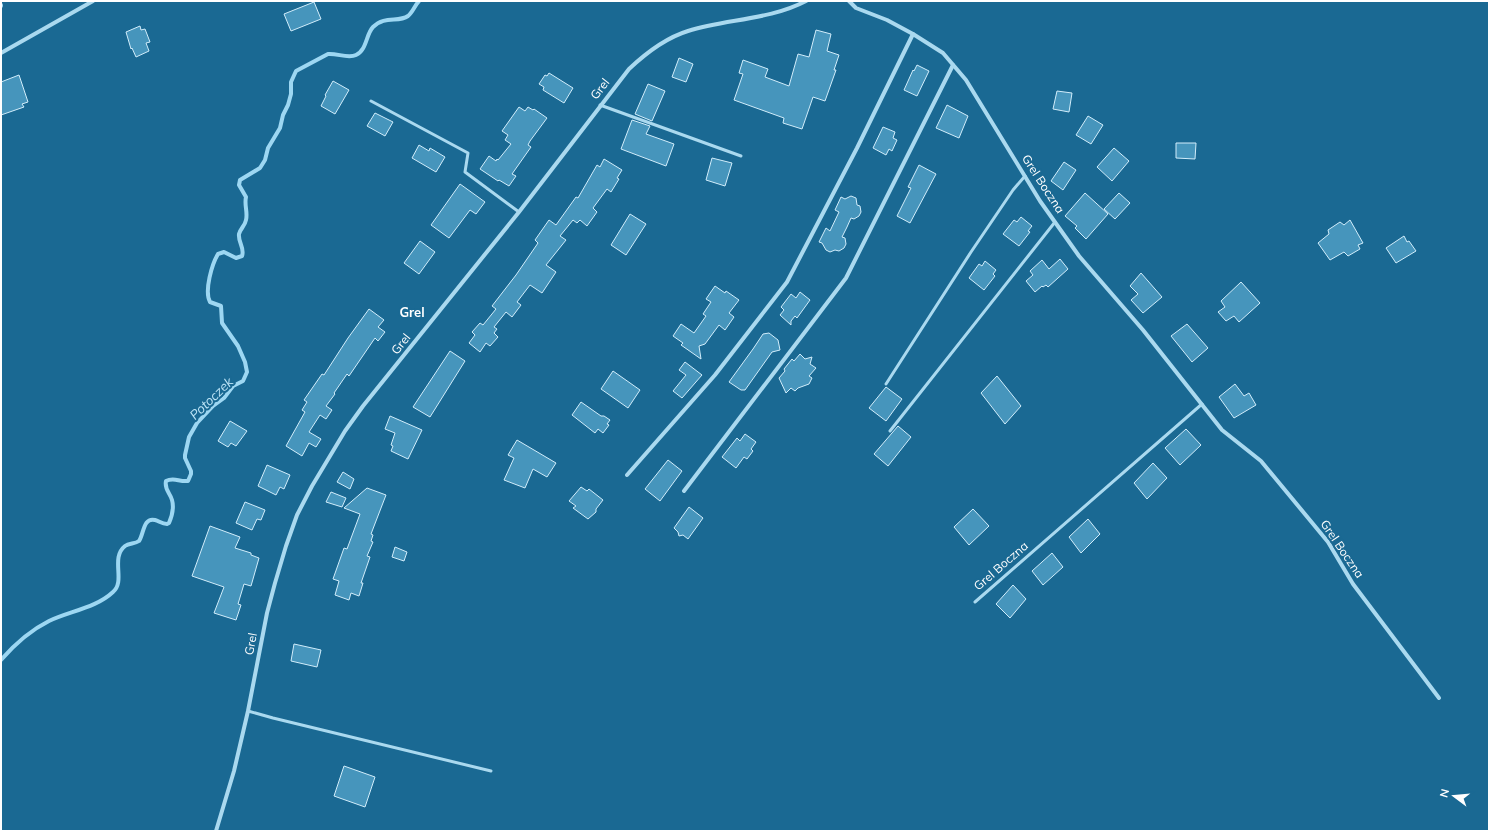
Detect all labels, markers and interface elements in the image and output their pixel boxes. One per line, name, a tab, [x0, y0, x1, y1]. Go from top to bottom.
street label: Grel	[587, 75, 612, 102]
street label: Grel Boczna	[1019, 152, 1068, 216]
district label: Grel	[399, 304, 425, 320]
street label: Grel	[388, 330, 414, 357]
water label: Potoczek	[186, 373, 236, 423]
street label: Grel Boczna	[1317, 517, 1367, 581]
street label: Grel Boczna	[970, 538, 1031, 593]
street label: Grel	[241, 631, 260, 656]
north arrow	[1434, 776, 1474, 816]
text: N	[1437, 787, 1452, 799]

